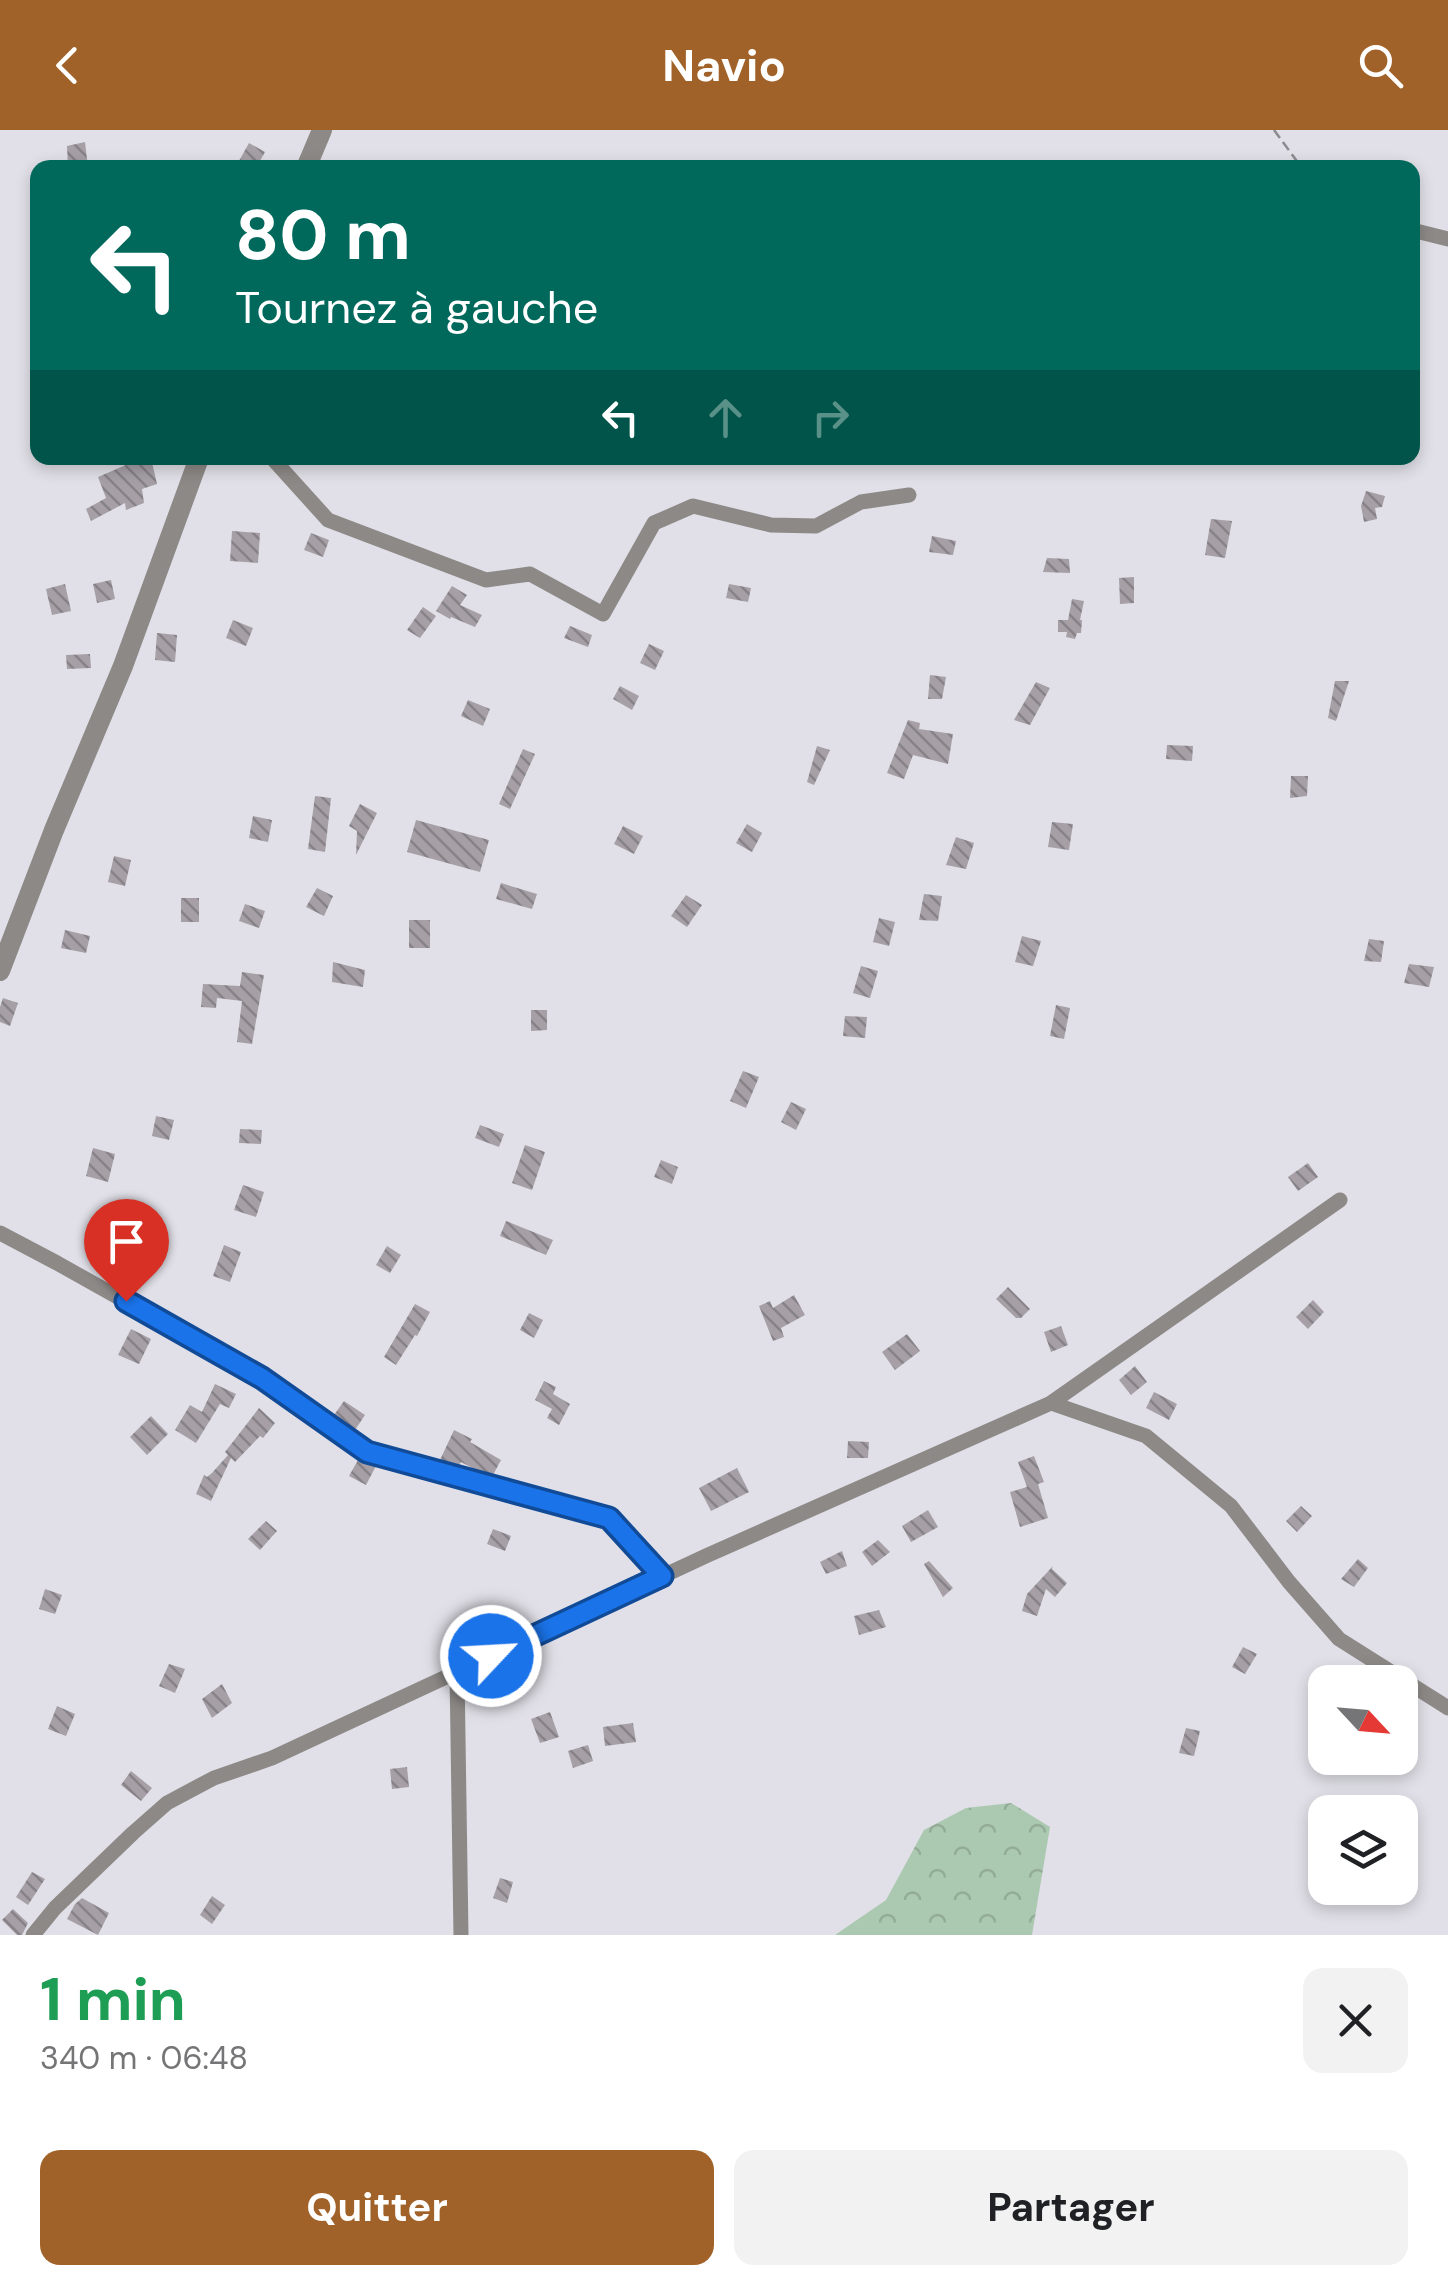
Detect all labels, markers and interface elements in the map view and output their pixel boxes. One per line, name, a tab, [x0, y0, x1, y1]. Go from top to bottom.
text: Navio	[662, 36, 786, 95]
icon: back	[40, 38, 95, 93]
icon: search	[1353, 38, 1408, 93]
text: 80 m	[235, 190, 411, 281]
icon: left	[70, 200, 200, 330]
text: Tournez à gauche	[235, 278, 598, 337]
icon: left	[593, 390, 648, 445]
icon: ahead	[698, 390, 753, 445]
icon: right	[803, 390, 858, 445]
pin	[84, 1199, 169, 1302]
icon: arrive	[99, 1214, 154, 1269]
position arrow	[439, 1604, 543, 1708]
north arrow	[1308, 1665, 1418, 1775]
map controls	[1308, 1665, 1418, 1905]
button: layers	[1308, 1795, 1418, 1905]
text: 1 min	[40, 1960, 186, 2039]
button: close	[1303, 1968, 1408, 2073]
text: 340 m · 06:48	[40, 2037, 248, 2079]
button: Quitter	[40, 2150, 714, 2265]
button: Partager	[734, 2150, 1408, 2265]

